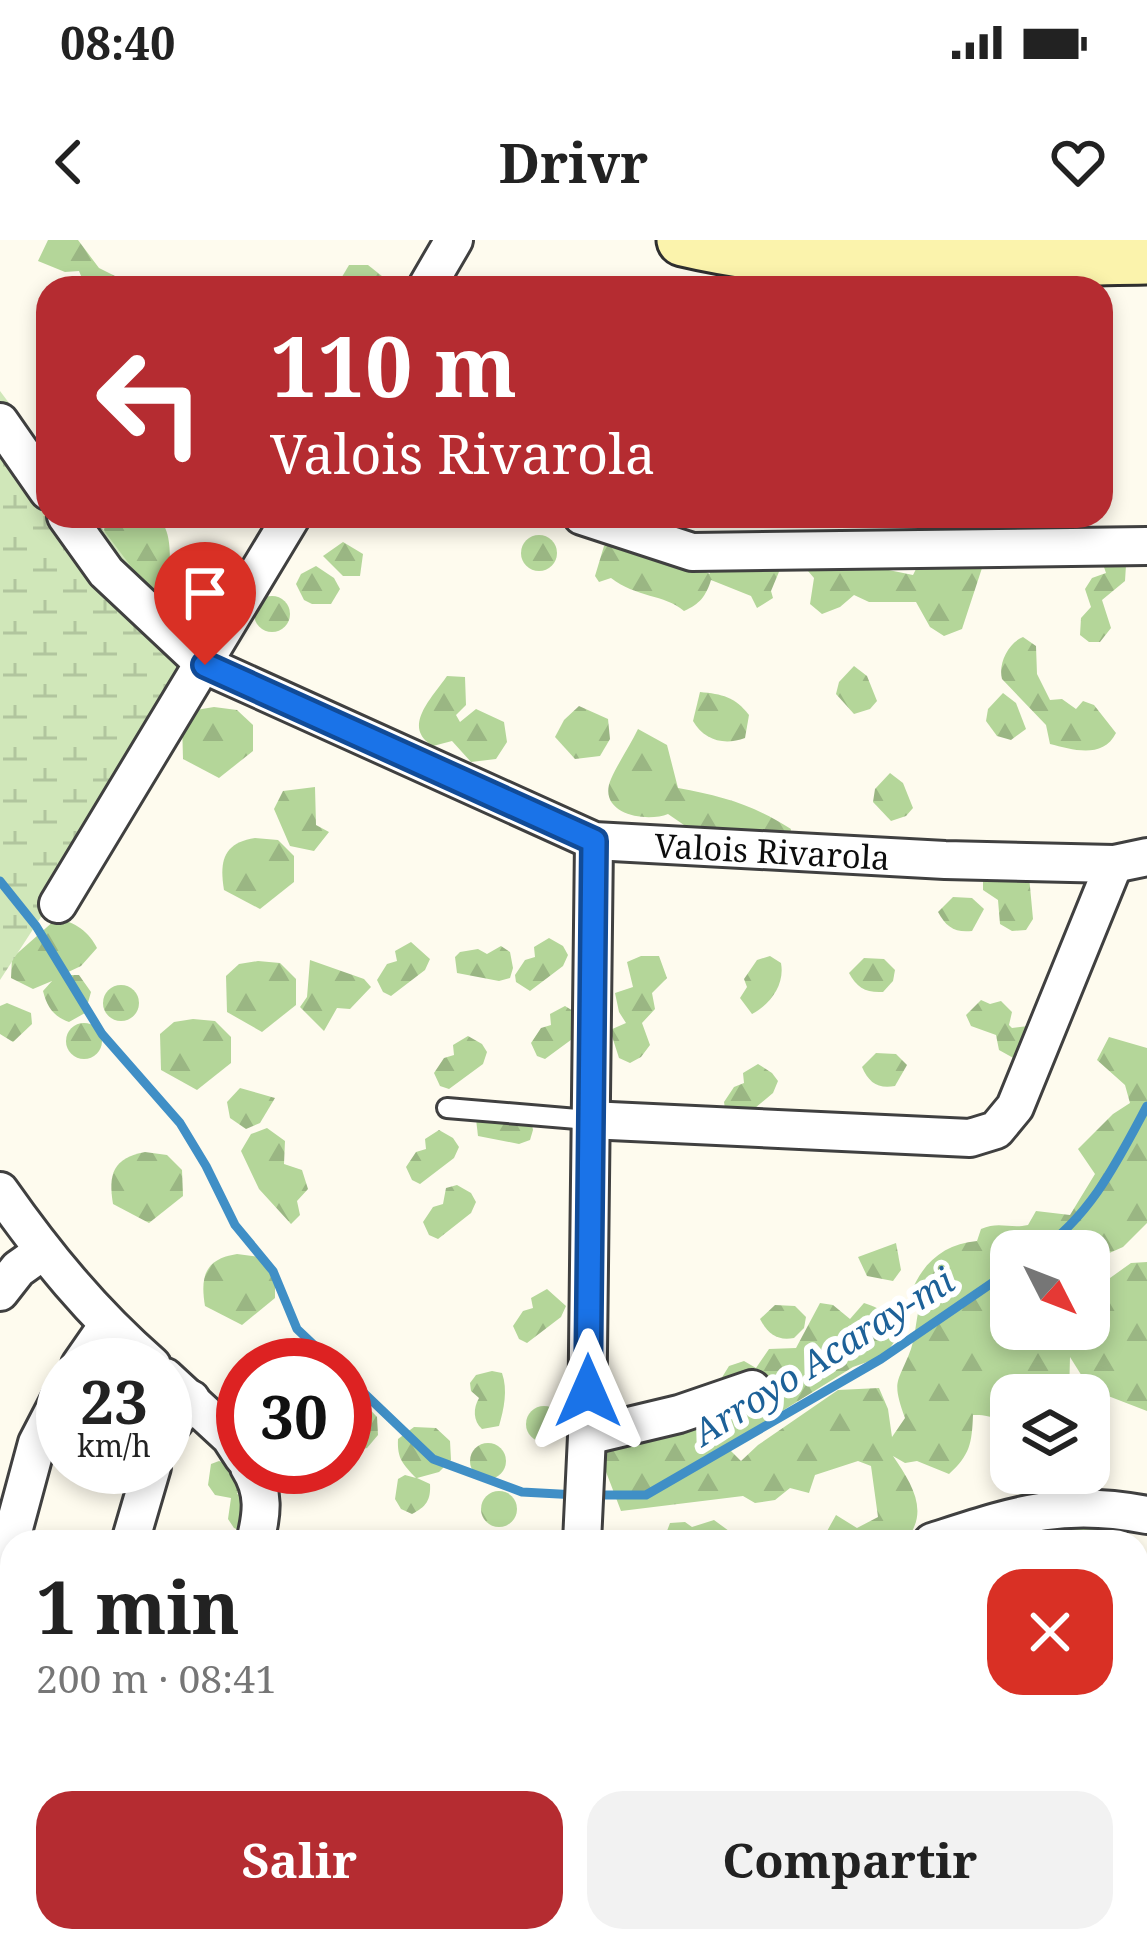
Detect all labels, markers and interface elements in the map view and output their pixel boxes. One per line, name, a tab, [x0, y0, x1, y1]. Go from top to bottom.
text: 08:40	[60, 12, 175, 73]
text: Drivr	[499, 125, 648, 199]
icon: back	[36, 129, 102, 195]
icon: heart	[1045, 129, 1111, 195]
text: 110 m	[270, 307, 517, 422]
icon: left	[72, 324, 228, 480]
text: Valois Rivarola	[270, 416, 655, 490]
pin	[154, 542, 256, 665]
icon: arrive	[172, 560, 238, 626]
street label: Valois Rivarola	[653, 822, 891, 879]
north arrow	[990, 1230, 1110, 1350]
map controls	[990, 1230, 1110, 1494]
water label: Arroyo Acaray-mi	[680, 1256, 963, 1458]
position arrow	[525, 1328, 651, 1454]
speed limit sign: 30	[216, 1338, 372, 1494]
text: 23	[80, 1360, 148, 1442]
button: layers	[990, 1374, 1110, 1494]
text: km/h	[77, 1425, 151, 1466]
text: 1 min	[36, 1557, 240, 1655]
button: close	[987, 1569, 1113, 1695]
text: 200 m · 08:41	[36, 1651, 277, 1704]
button: Salir	[36, 1791, 563, 1929]
button: Compartir	[587, 1791, 1113, 1929]

